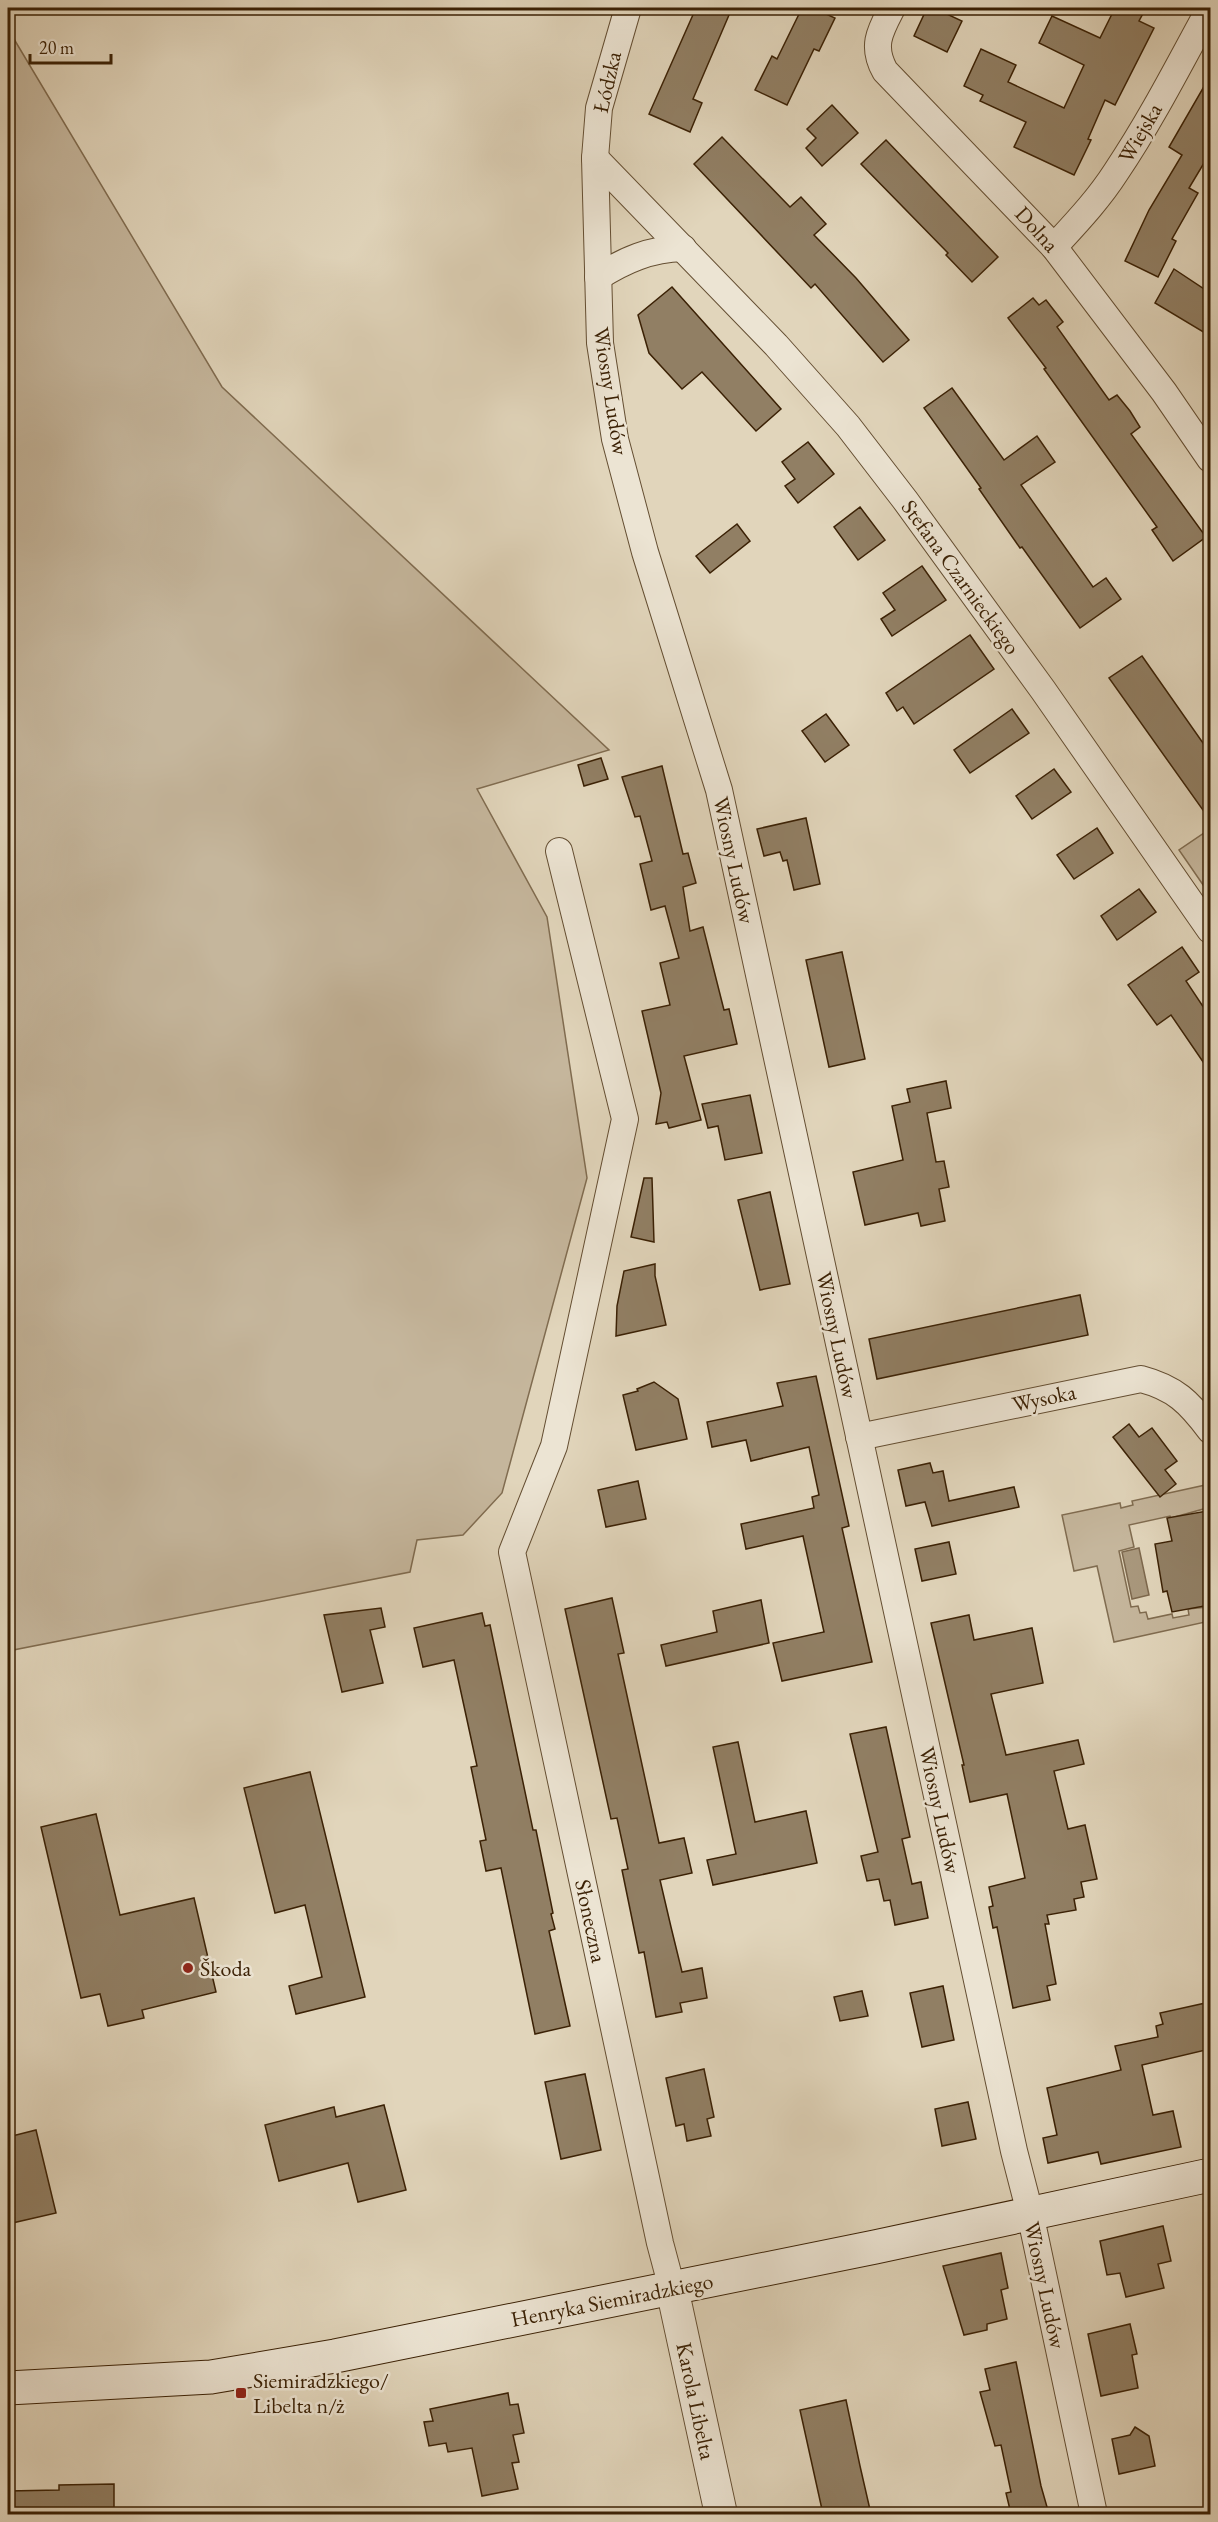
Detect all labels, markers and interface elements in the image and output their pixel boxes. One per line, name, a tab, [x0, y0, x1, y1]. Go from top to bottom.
scale bar	[30, 27, 111, 65]
text: 20 m	[39, 36, 74, 59]
street label: Łódzka	[586, 48, 628, 116]
street label: Wiejska	[1111, 97, 1169, 168]
street label: Dolna	[1009, 200, 1066, 258]
street label: Wiosny Ludów	[587, 325, 636, 458]
street label: Stefana Czarnieckiego	[895, 494, 1027, 660]
street label: Wiosny Ludów	[706, 794, 762, 927]
street label: Wiosny Ludów	[809, 1269, 865, 1402]
street label: Wysoka	[1010, 1377, 1079, 1419]
street label: Wiosny Ludów	[912, 1744, 968, 1877]
street label: Słoneczna	[568, 1877, 614, 1965]
place label: Škoda	[200, 1954, 252, 1983]
marker: Škoda	[181, 1961, 195, 1975]
street label: Wiosny Ludów	[1017, 2219, 1073, 2352]
street label: Henryka Siemiradzkiego	[508, 2266, 716, 2334]
street label: Karola Libelta	[669, 2340, 723, 2463]
place label: Siemiradzkiego/ Libelta n/ż	[253, 2366, 389, 2420]
marker: Siemiradzkiego/ Libelta n/ż	[234, 2386, 248, 2400]

